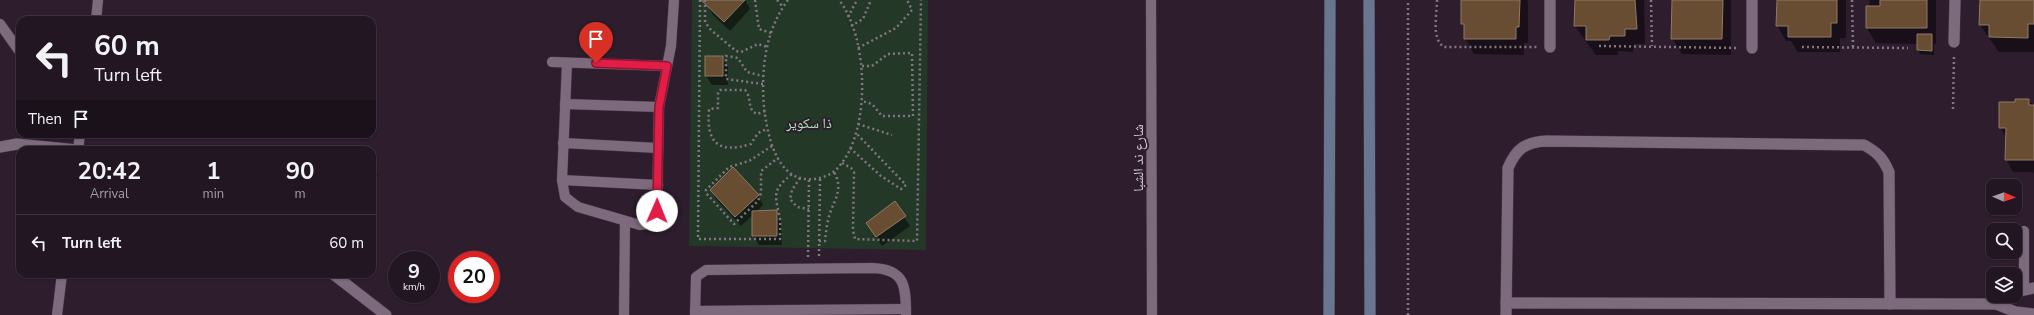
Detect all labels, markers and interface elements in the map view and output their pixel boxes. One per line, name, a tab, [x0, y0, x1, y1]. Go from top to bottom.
pin	[579, 22, 613, 63]
text: 60 m	[94, 27, 160, 65]
icon: arrive	[585, 28, 607, 50]
icon: left	[28, 32, 80, 84]
text: Turn left	[94, 63, 162, 87]
icon: arrive	[70, 108, 92, 130]
text: Then	[28, 109, 62, 129]
park label: ذا سكوير	[785, 114, 832, 133]
street label: شارع ند الشبا	[1129, 124, 1148, 192]
text: 20:42	[78, 155, 141, 187]
text: 1	[206, 155, 221, 187]
text: 90	[286, 155, 314, 187]
north arrow	[1986, 179, 2022, 215]
map controls	[1986, 179, 2022, 303]
text: Arrival	[90, 185, 129, 203]
text: min	[203, 185, 224, 203]
text: m	[294, 185, 306, 203]
position arrow	[636, 190, 678, 232]
button: search	[1986, 223, 2022, 259]
icon: left	[28, 232, 50, 254]
text: Turn left	[62, 233, 121, 253]
text: 60 m	[329, 233, 364, 253]
speed limit sign: 20	[448, 251, 500, 303]
text: 9	[408, 258, 420, 285]
button: layers	[1986, 267, 2022, 303]
text: km/h	[403, 280, 425, 294]

